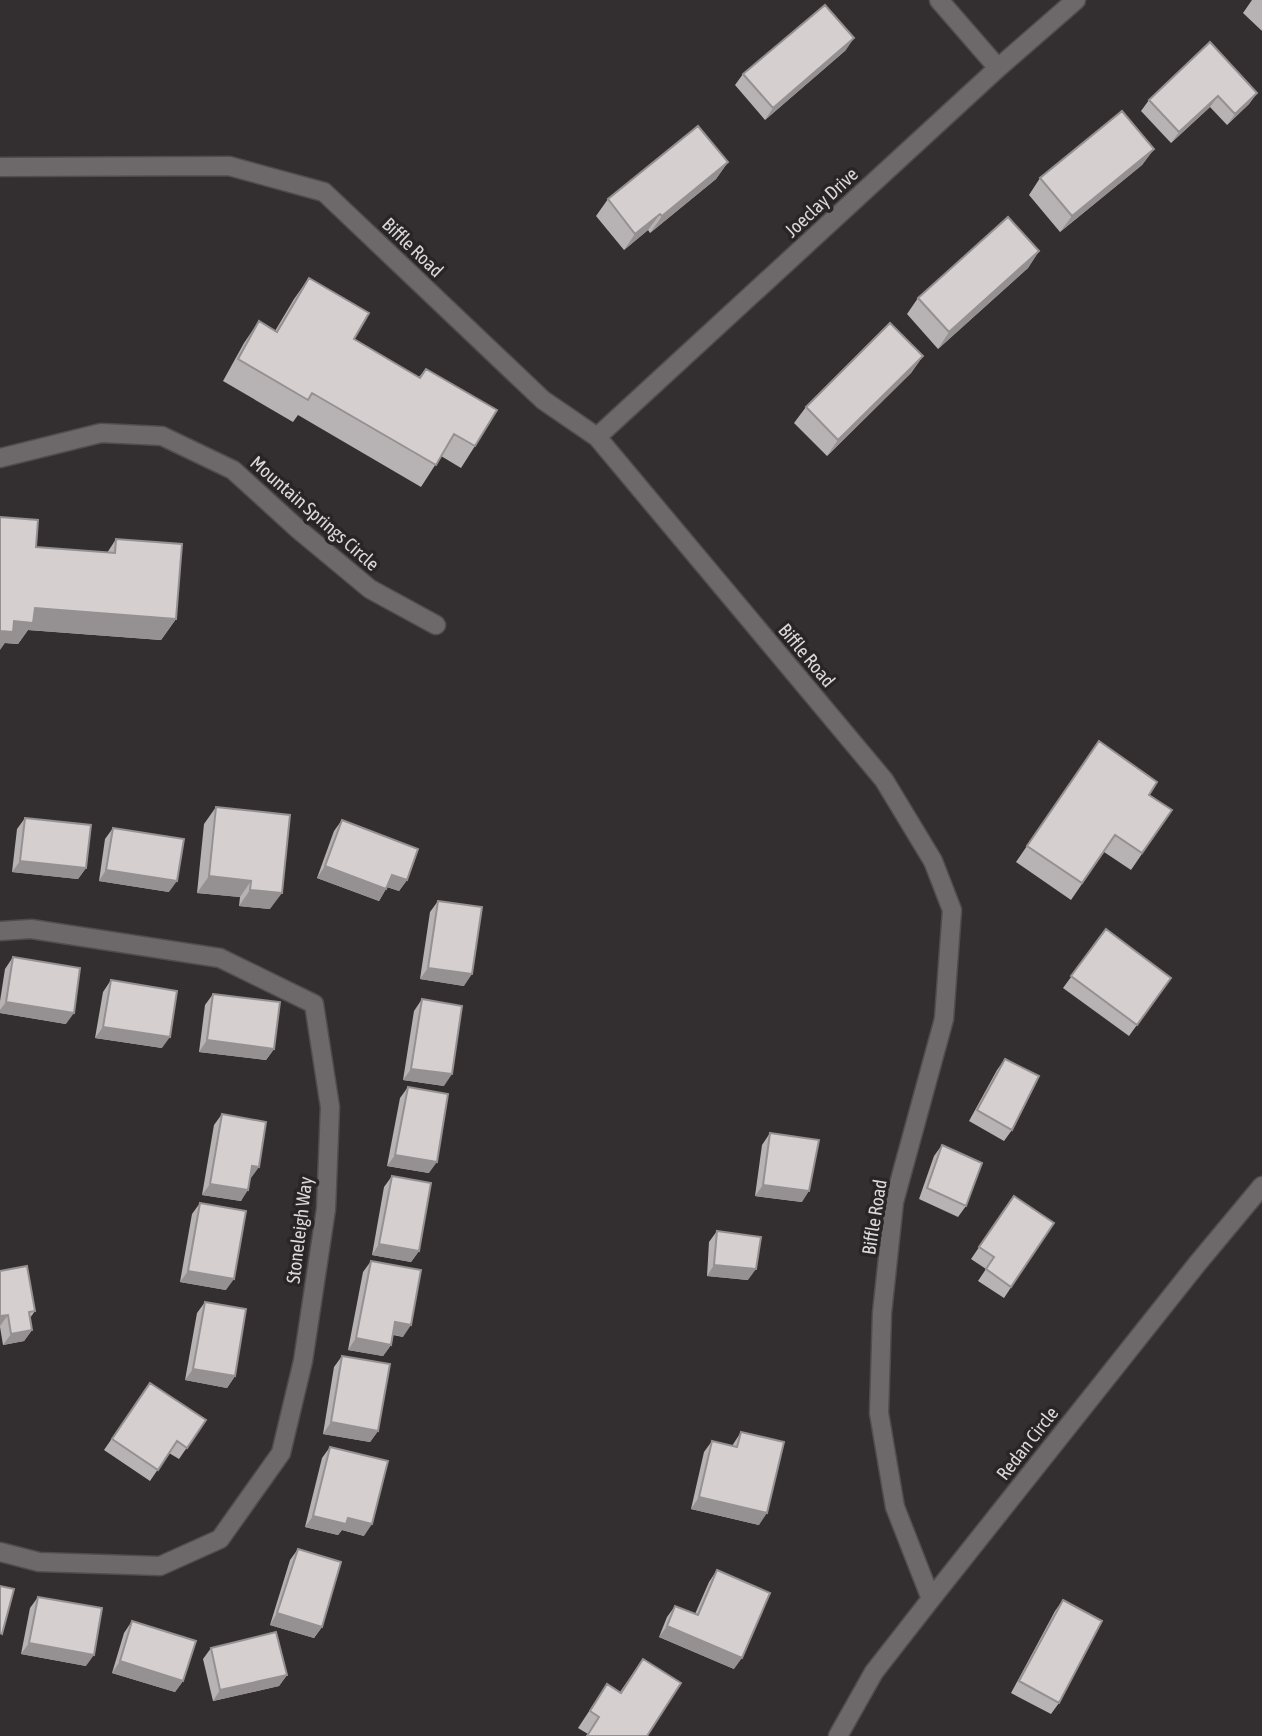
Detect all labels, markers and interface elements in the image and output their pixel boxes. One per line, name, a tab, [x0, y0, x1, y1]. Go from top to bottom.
street label: Joeclay Drive	[780, 163, 862, 241]
street label: Biffle Road	[378, 213, 448, 281]
street label: Mountain Springs Circle	[246, 451, 384, 575]
street label: Biffle Road	[774, 619, 840, 691]
street label: Stoneleigh Way	[282, 1175, 317, 1285]
street label: Biffle Road	[857, 1178, 891, 1256]
street label: Redan Circle	[992, 1402, 1062, 1484]

